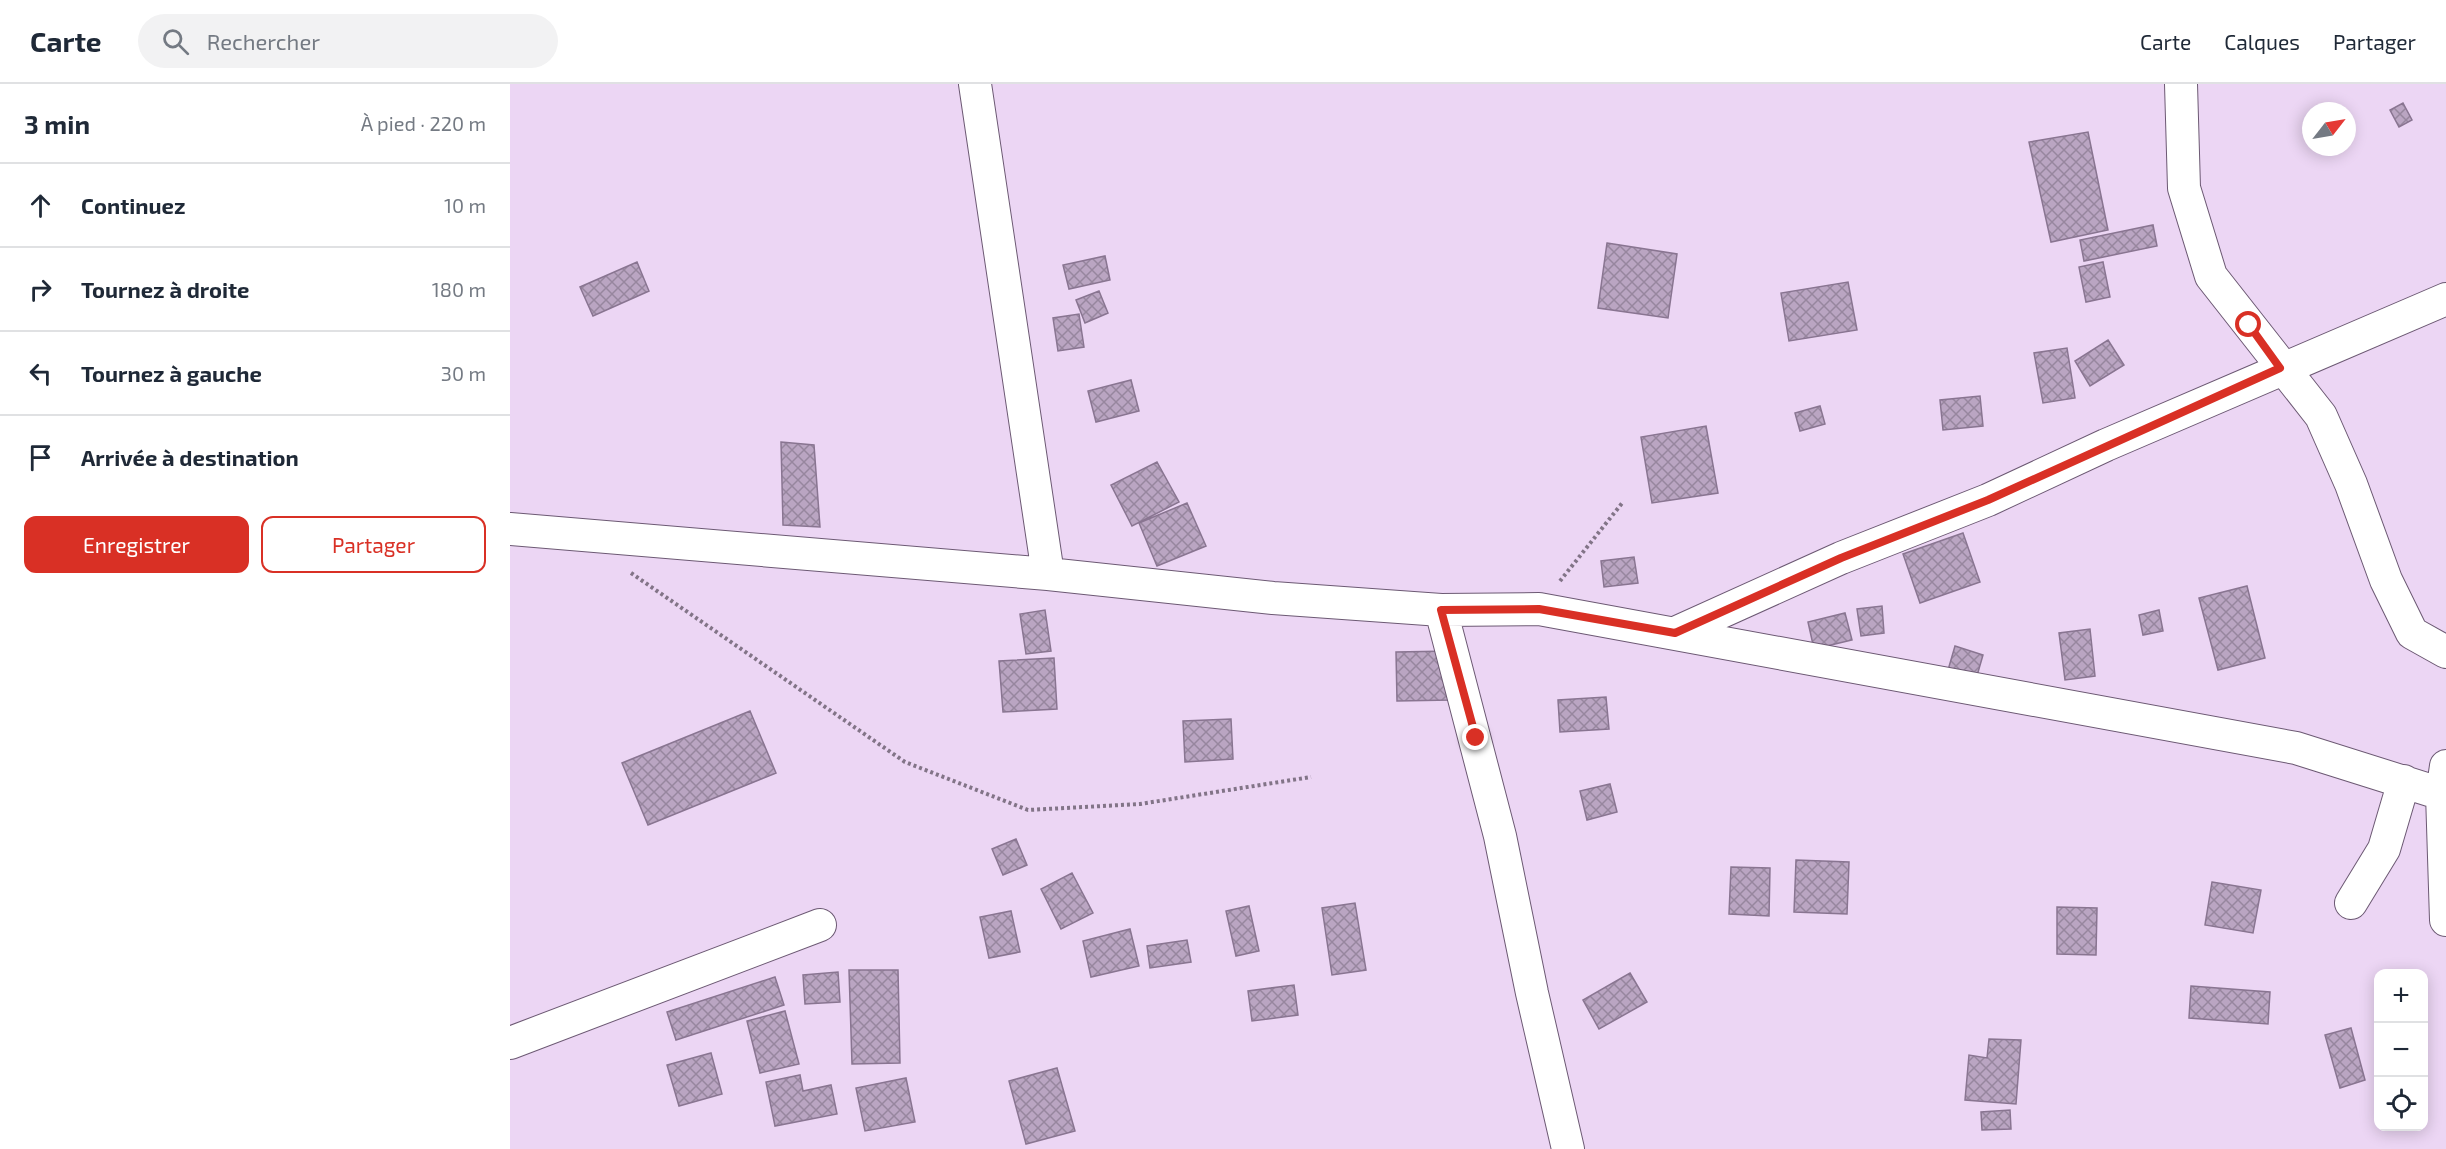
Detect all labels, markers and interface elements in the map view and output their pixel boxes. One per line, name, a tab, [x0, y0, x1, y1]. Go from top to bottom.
search box	[138, 14, 558, 68]
text: Carte	[30, 24, 102, 58]
icon: search	[159, 25, 192, 58]
text: Rechercher	[207, 28, 320, 54]
text: Carte	[2140, 29, 2191, 54]
text: Calques	[2224, 29, 2300, 54]
text: Partager	[2333, 29, 2416, 54]
north arrow	[2302, 102, 2356, 156]
text: 3 min	[24, 108, 90, 139]
text: À pied · 220 m	[361, 111, 486, 135]
icon: ahead	[24, 189, 57, 222]
text: Continuez	[81, 192, 185, 218]
text: 10 m	[444, 193, 486, 217]
icon: right	[24, 273, 57, 306]
text: Tournez à droite	[81, 276, 250, 302]
text: 180 m	[432, 277, 486, 301]
route start	[2235, 311, 2261, 337]
icon: left	[24, 357, 57, 390]
text: Tournez à gauche	[81, 360, 262, 386]
text: 30 m	[441, 361, 486, 385]
icon: arrive	[24, 441, 57, 474]
text: Arrivée à destination	[81, 444, 299, 470]
button: Enregistrer	[24, 516, 249, 573]
button: Partager	[261, 516, 486, 573]
route end	[1462, 724, 1488, 750]
map controls	[2374, 969, 2428, 1131]
button: +	[2374, 969, 2428, 1023]
button: −	[2374, 1023, 2428, 1077]
button: locate	[2374, 1077, 2428, 1131]

